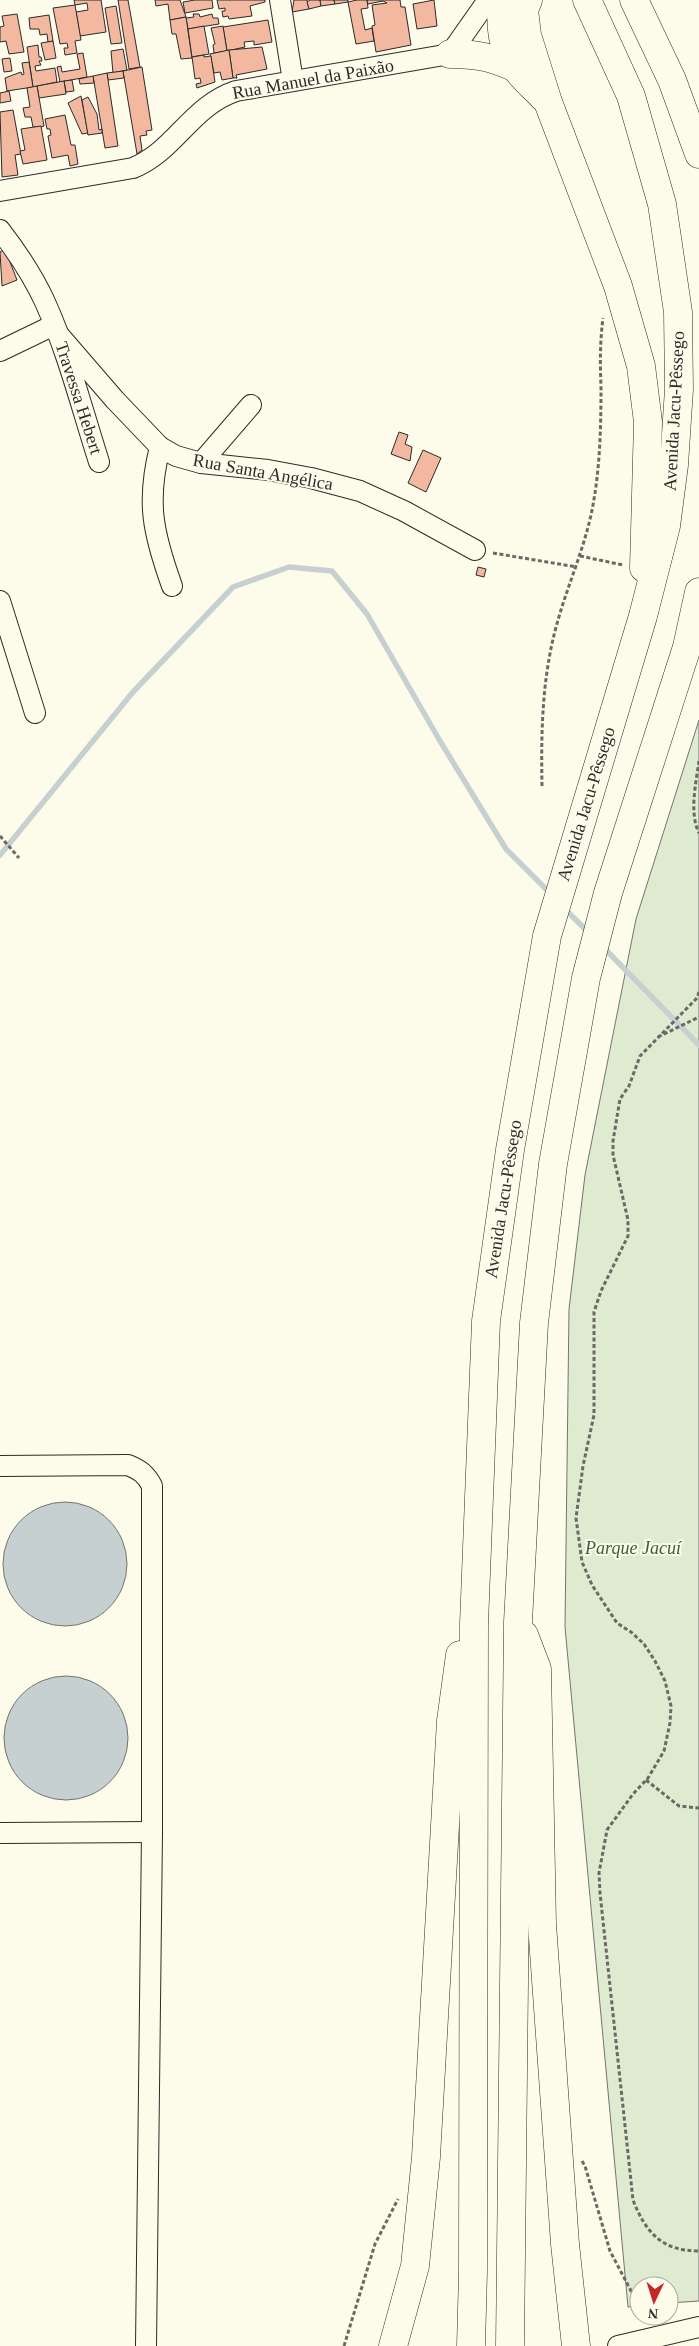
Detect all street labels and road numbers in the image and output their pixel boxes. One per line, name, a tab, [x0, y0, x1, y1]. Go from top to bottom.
street label: Rua Manuel da Paixão	[231, 55, 395, 103]
street label: Avenida Jacu-Pêssego	[660, 331, 688, 491]
street label: Travessa Hebert	[51, 339, 107, 457]
street label: Rua Santa Angélica	[191, 450, 335, 494]
street label: Avenida Jacu-Pêssego	[553, 725, 619, 883]
street label: Avenida Jacu-Pêssego	[481, 1118, 525, 1280]

